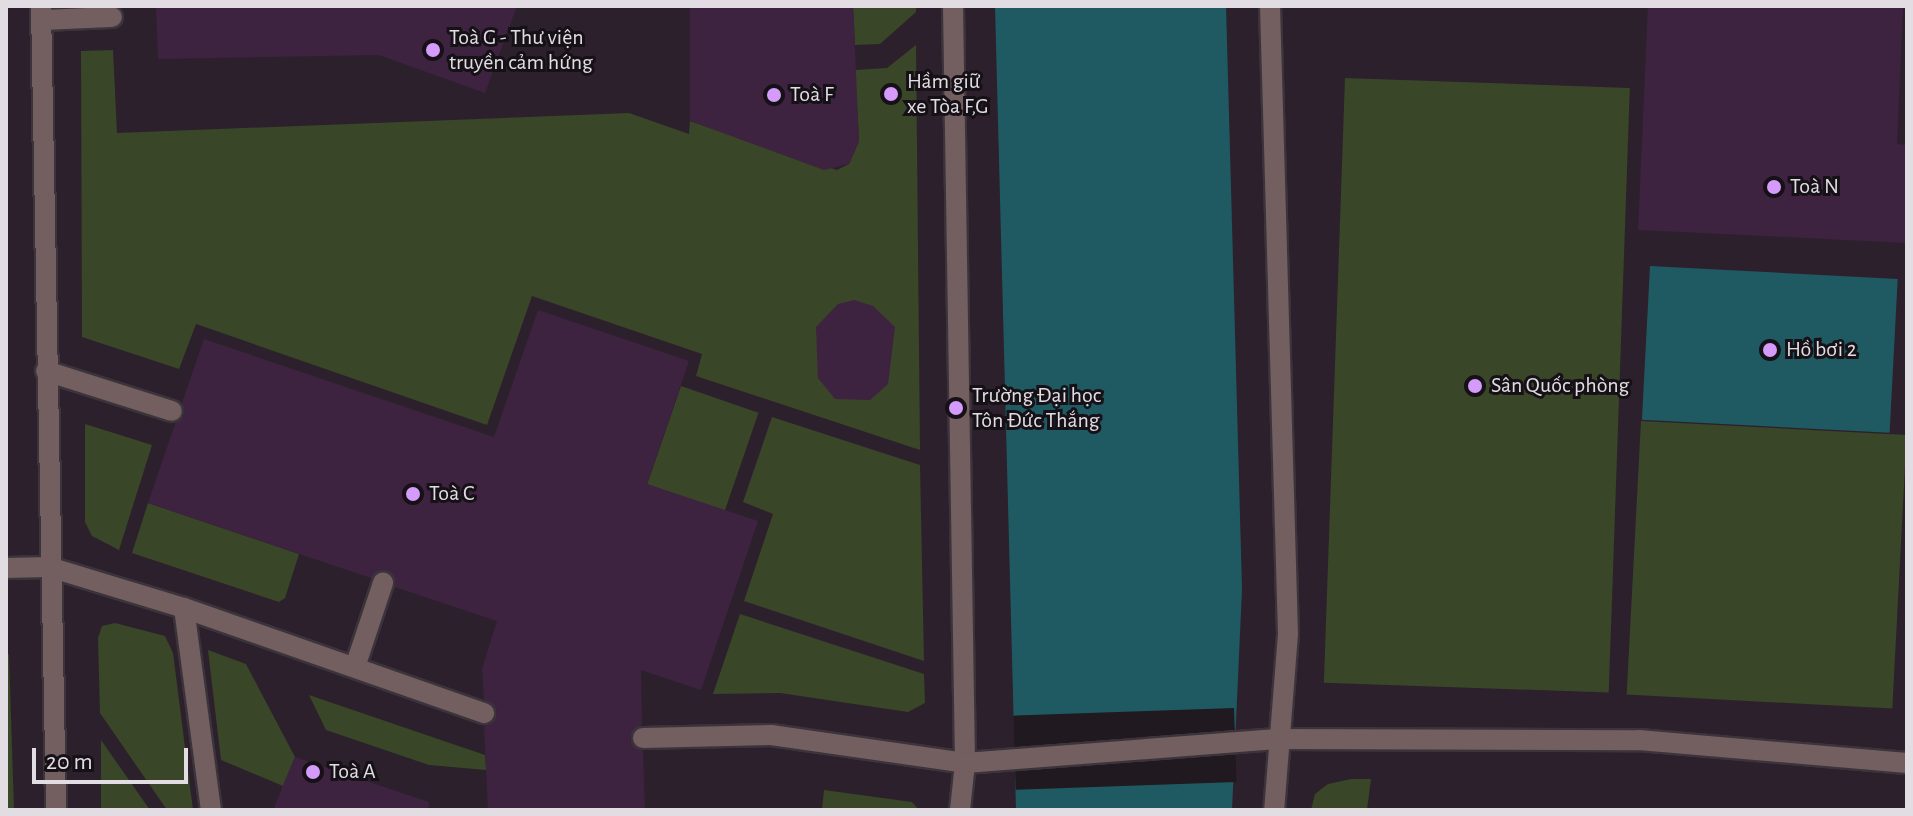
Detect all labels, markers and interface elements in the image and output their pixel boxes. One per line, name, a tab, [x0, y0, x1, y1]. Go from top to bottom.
place label: Toà G - Thư viện truyền cảm hứng	[449, 24, 593, 76]
marker: Toà G - Thư viện truyền cảm hứng	[424, 41, 442, 59]
place label: Hầm giữ xe Tòa F,G	[907, 68, 988, 120]
place label: Toà F	[790, 82, 833, 108]
marker: Hầm giữ xe Tòa F,G	[882, 85, 900, 103]
marker: Toà F	[765, 86, 783, 104]
place label: Toà N	[1790, 174, 1839, 200]
marker: Toà N	[1765, 178, 1783, 196]
place label: Hồ bơi 2	[1786, 337, 1857, 363]
marker: Hồ bơi 2	[1761, 341, 1779, 359]
place label: Sân Quốc phòng	[1491, 373, 1629, 399]
marker: Sân Quốc phòng	[1466, 377, 1484, 395]
place label: Trường Đại học Tôn Đức Thắng	[972, 382, 1101, 434]
marker: Trường Đại học Tôn Đức Thắng	[947, 399, 965, 417]
place label: Toà C	[429, 481, 474, 507]
marker: Toà C	[404, 485, 422, 503]
scale bar	[36, 732, 192, 782]
text: 20 m	[46, 750, 93, 774]
place label: Toà A	[329, 759, 376, 785]
marker: Toà A	[304, 763, 322, 781]

